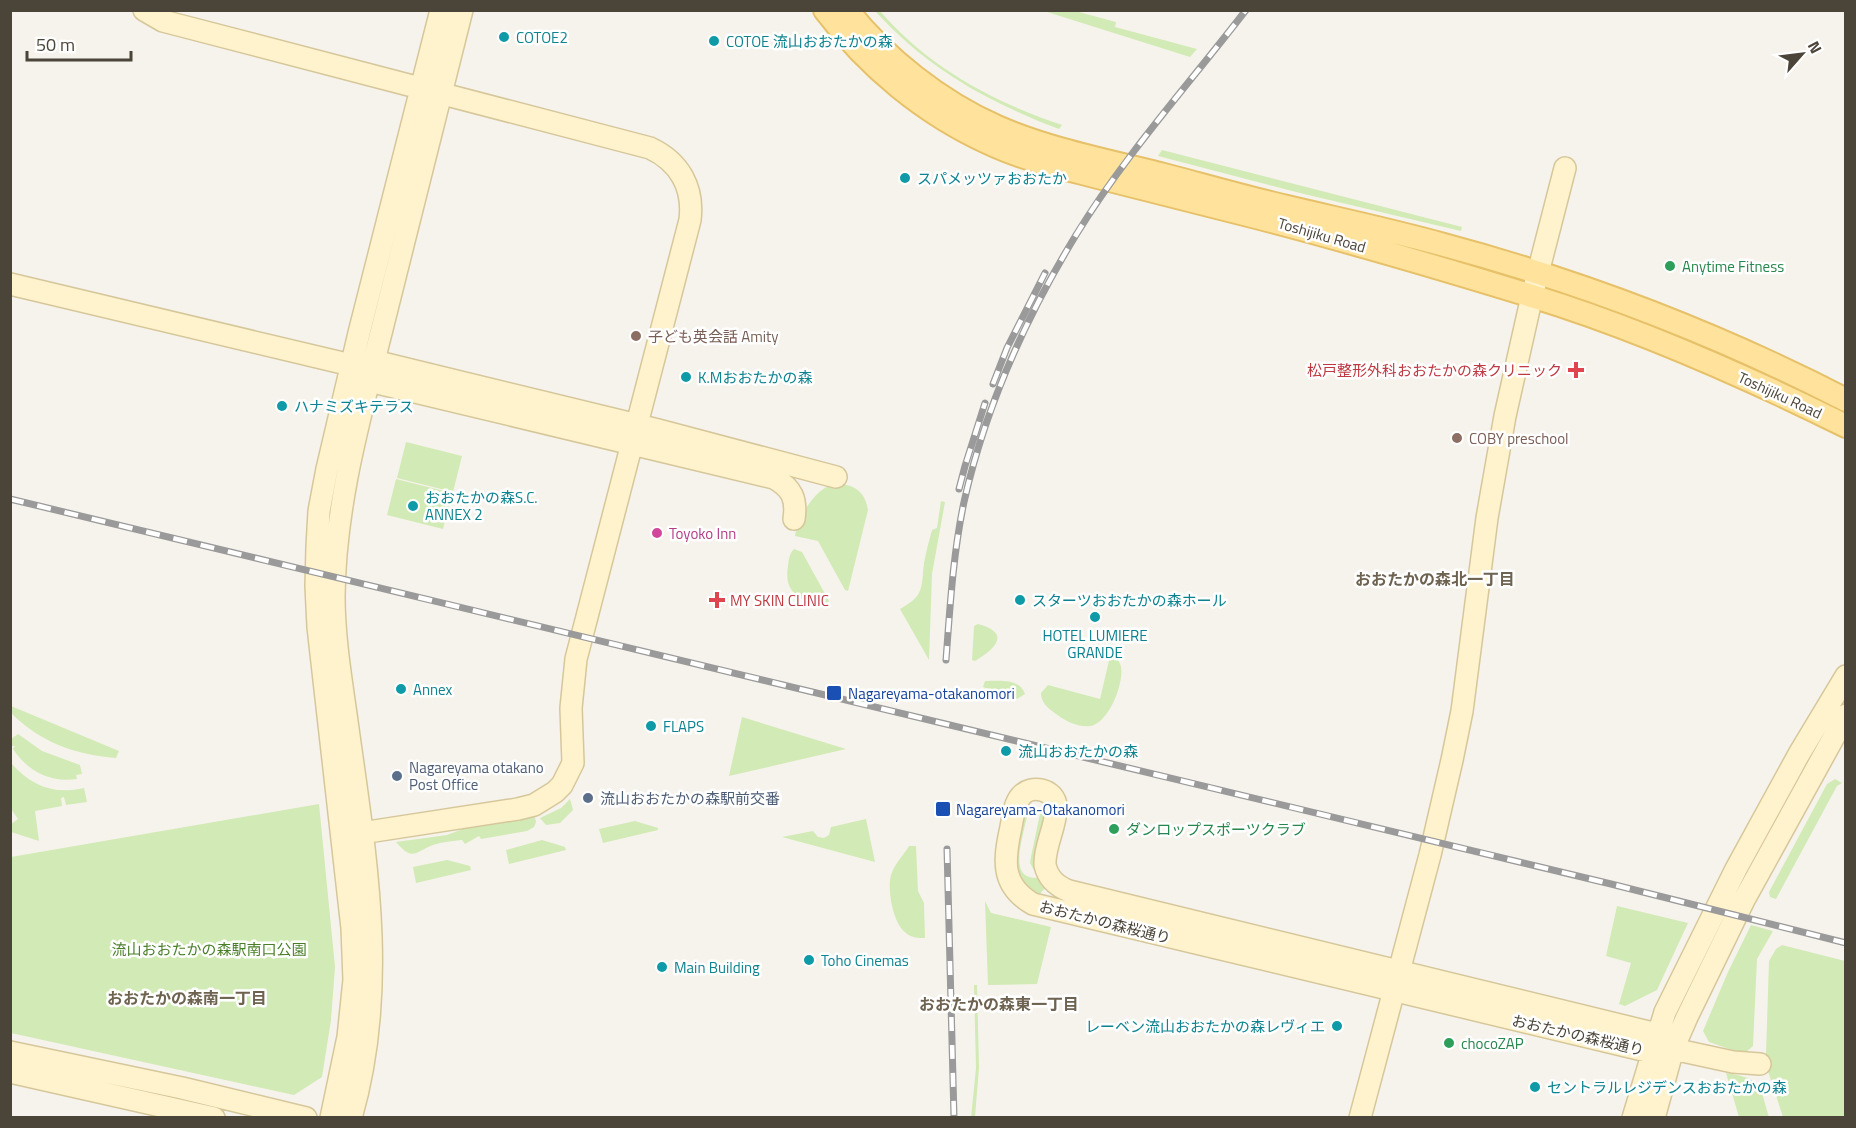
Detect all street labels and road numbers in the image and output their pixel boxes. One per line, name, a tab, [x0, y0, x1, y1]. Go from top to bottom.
street label: Toshijiku Road	[1275, 212, 1369, 258]
street label: Toshijiku Road	[1734, 366, 1826, 424]
street label: おおたかの森桜通り	[1037, 895, 1173, 949]
street label: おおたかの森桜通り	[1510, 1009, 1646, 1061]

